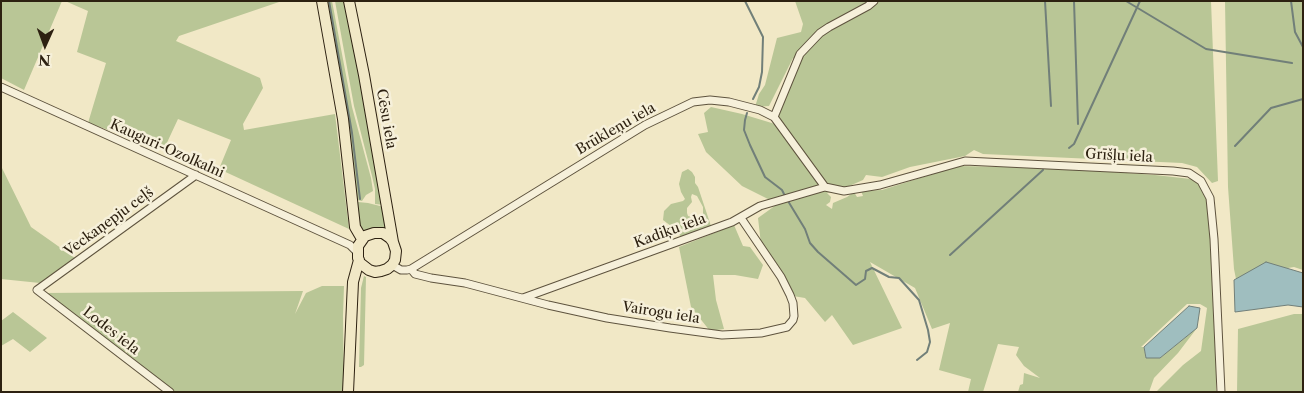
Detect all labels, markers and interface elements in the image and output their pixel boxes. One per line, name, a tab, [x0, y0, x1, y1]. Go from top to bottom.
north arrow	[20, 20, 70, 70]
text: N	[38, 51, 51, 69]
street label: Cēsu iela	[372, 88, 400, 150]
street label: Brūkleņu iela	[573, 100, 659, 158]
street label: Kauguri-Ozolkalni	[107, 116, 227, 182]
street label: Grīšļu iela	[1085, 146, 1153, 166]
street label: Veckaņepju ceļš	[61, 184, 157, 260]
street label: Kadiķu iela	[632, 210, 708, 252]
street label: Vairogu iela	[621, 299, 701, 327]
street label: Lodes iela	[79, 304, 143, 358]

